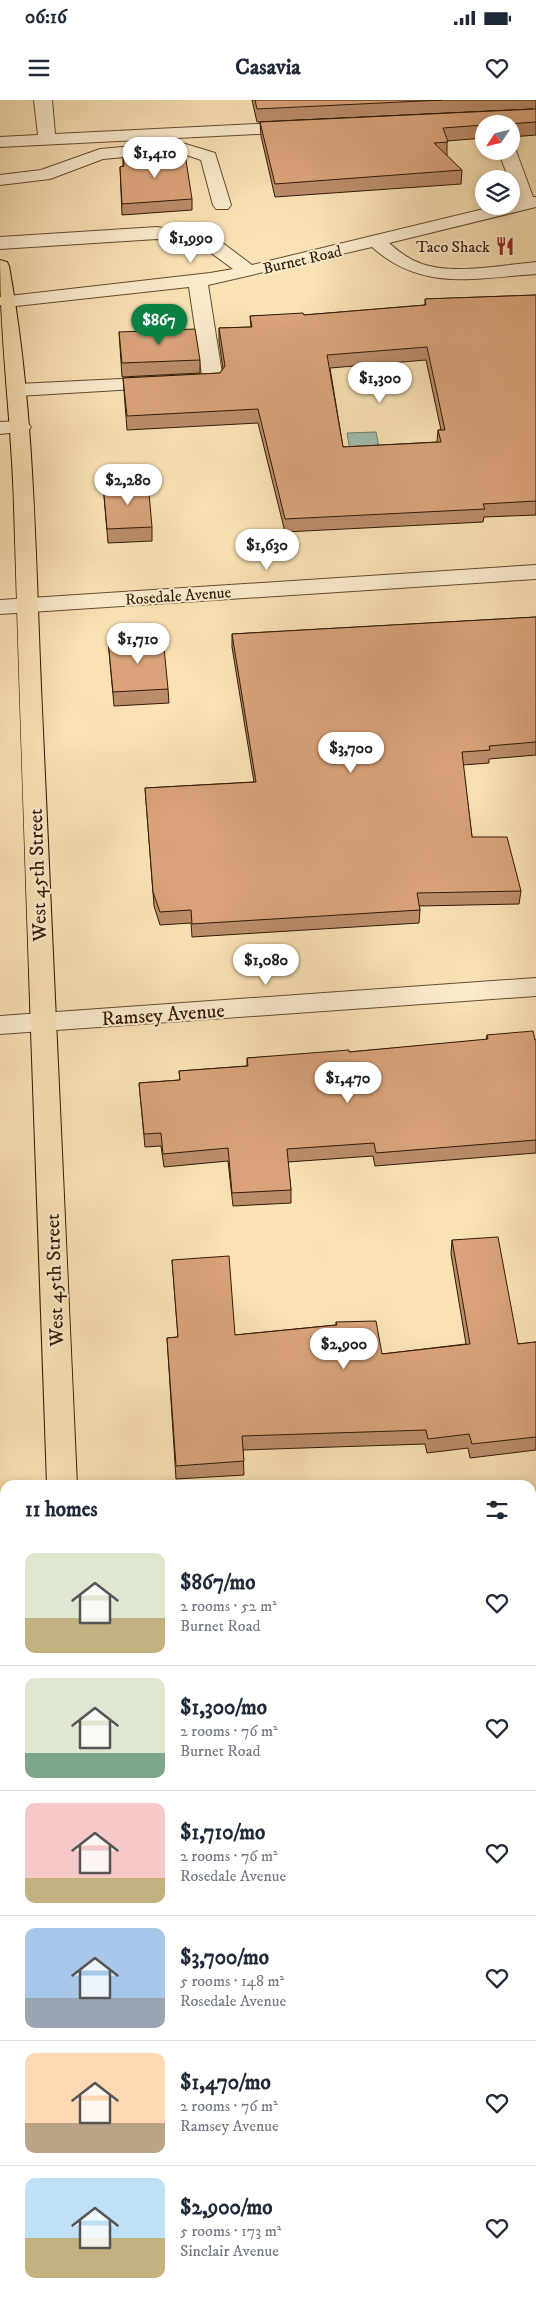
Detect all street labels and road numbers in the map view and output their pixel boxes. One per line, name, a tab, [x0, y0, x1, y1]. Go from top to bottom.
street label: Burnet Road	[261, 241, 344, 279]
street label: Rosedale Avenue	[124, 582, 232, 610]
street label: West 45th Street	[24, 808, 53, 943]
street label: Ramsey Avenue	[101, 999, 225, 1032]
street label: West 45th Street	[41, 1213, 70, 1348]

